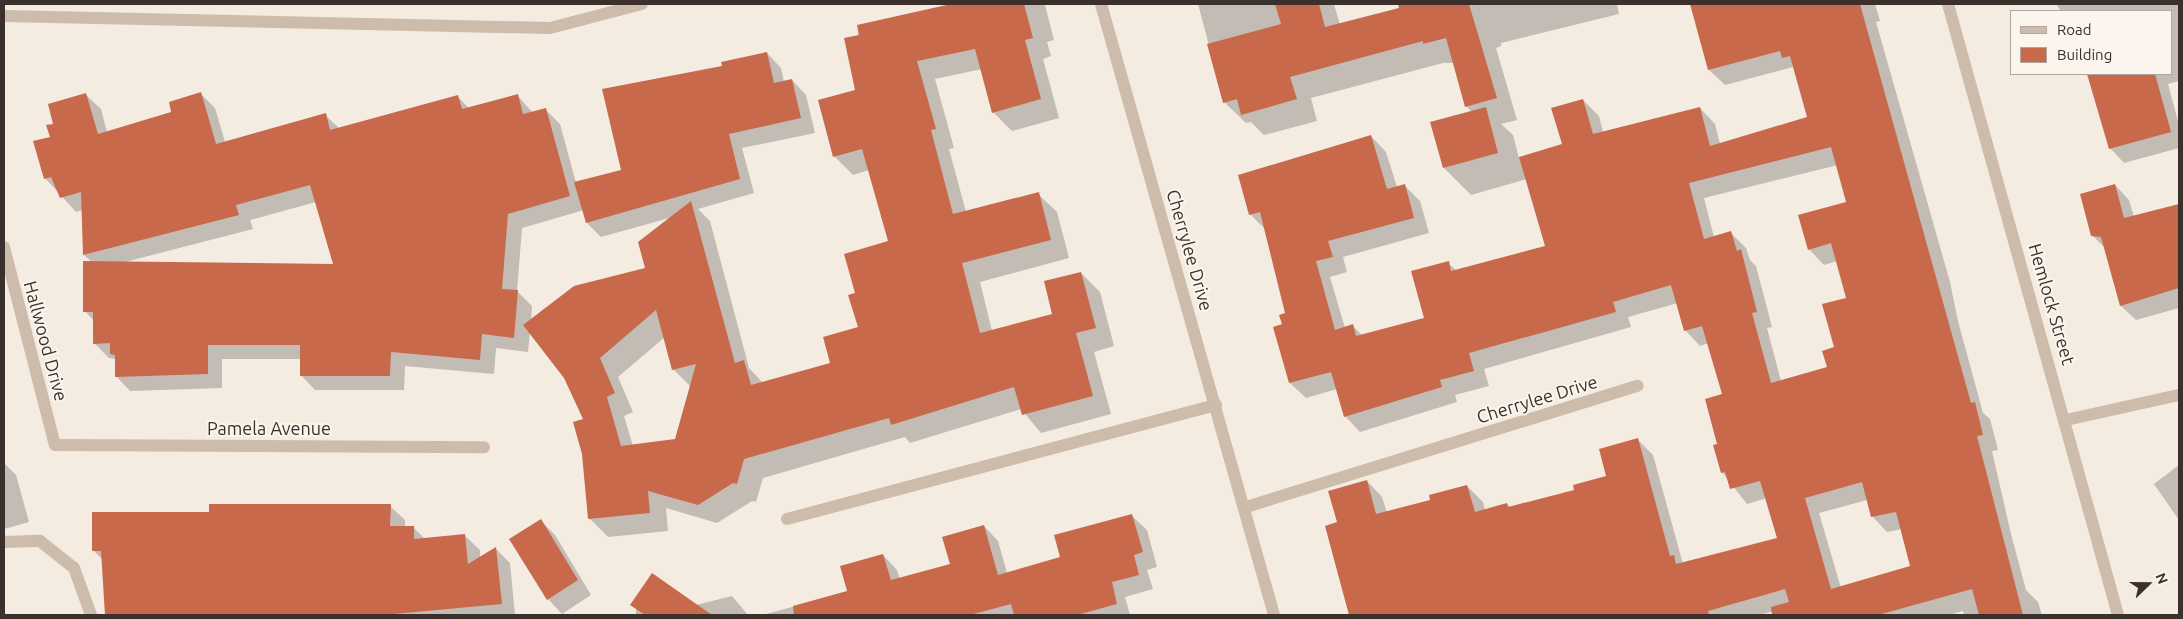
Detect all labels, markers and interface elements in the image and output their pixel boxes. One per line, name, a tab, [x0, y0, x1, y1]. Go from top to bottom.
legend	[2010, 10, 2173, 75]
text: Road	[2057, 21, 2092, 38]
text: Building	[2057, 46, 2112, 63]
street label: Cherrylee Drive	[1162, 187, 1218, 313]
street label: Hemlock Street	[2024, 241, 2080, 367]
street label: Hallwood Drive	[20, 279, 72, 403]
street label: Cherrylee Drive	[1474, 370, 1600, 428]
street label: Pamela Avenue	[207, 417, 331, 439]
north arrow	[2123, 559, 2173, 609]
text: N	[2153, 571, 2171, 586]

